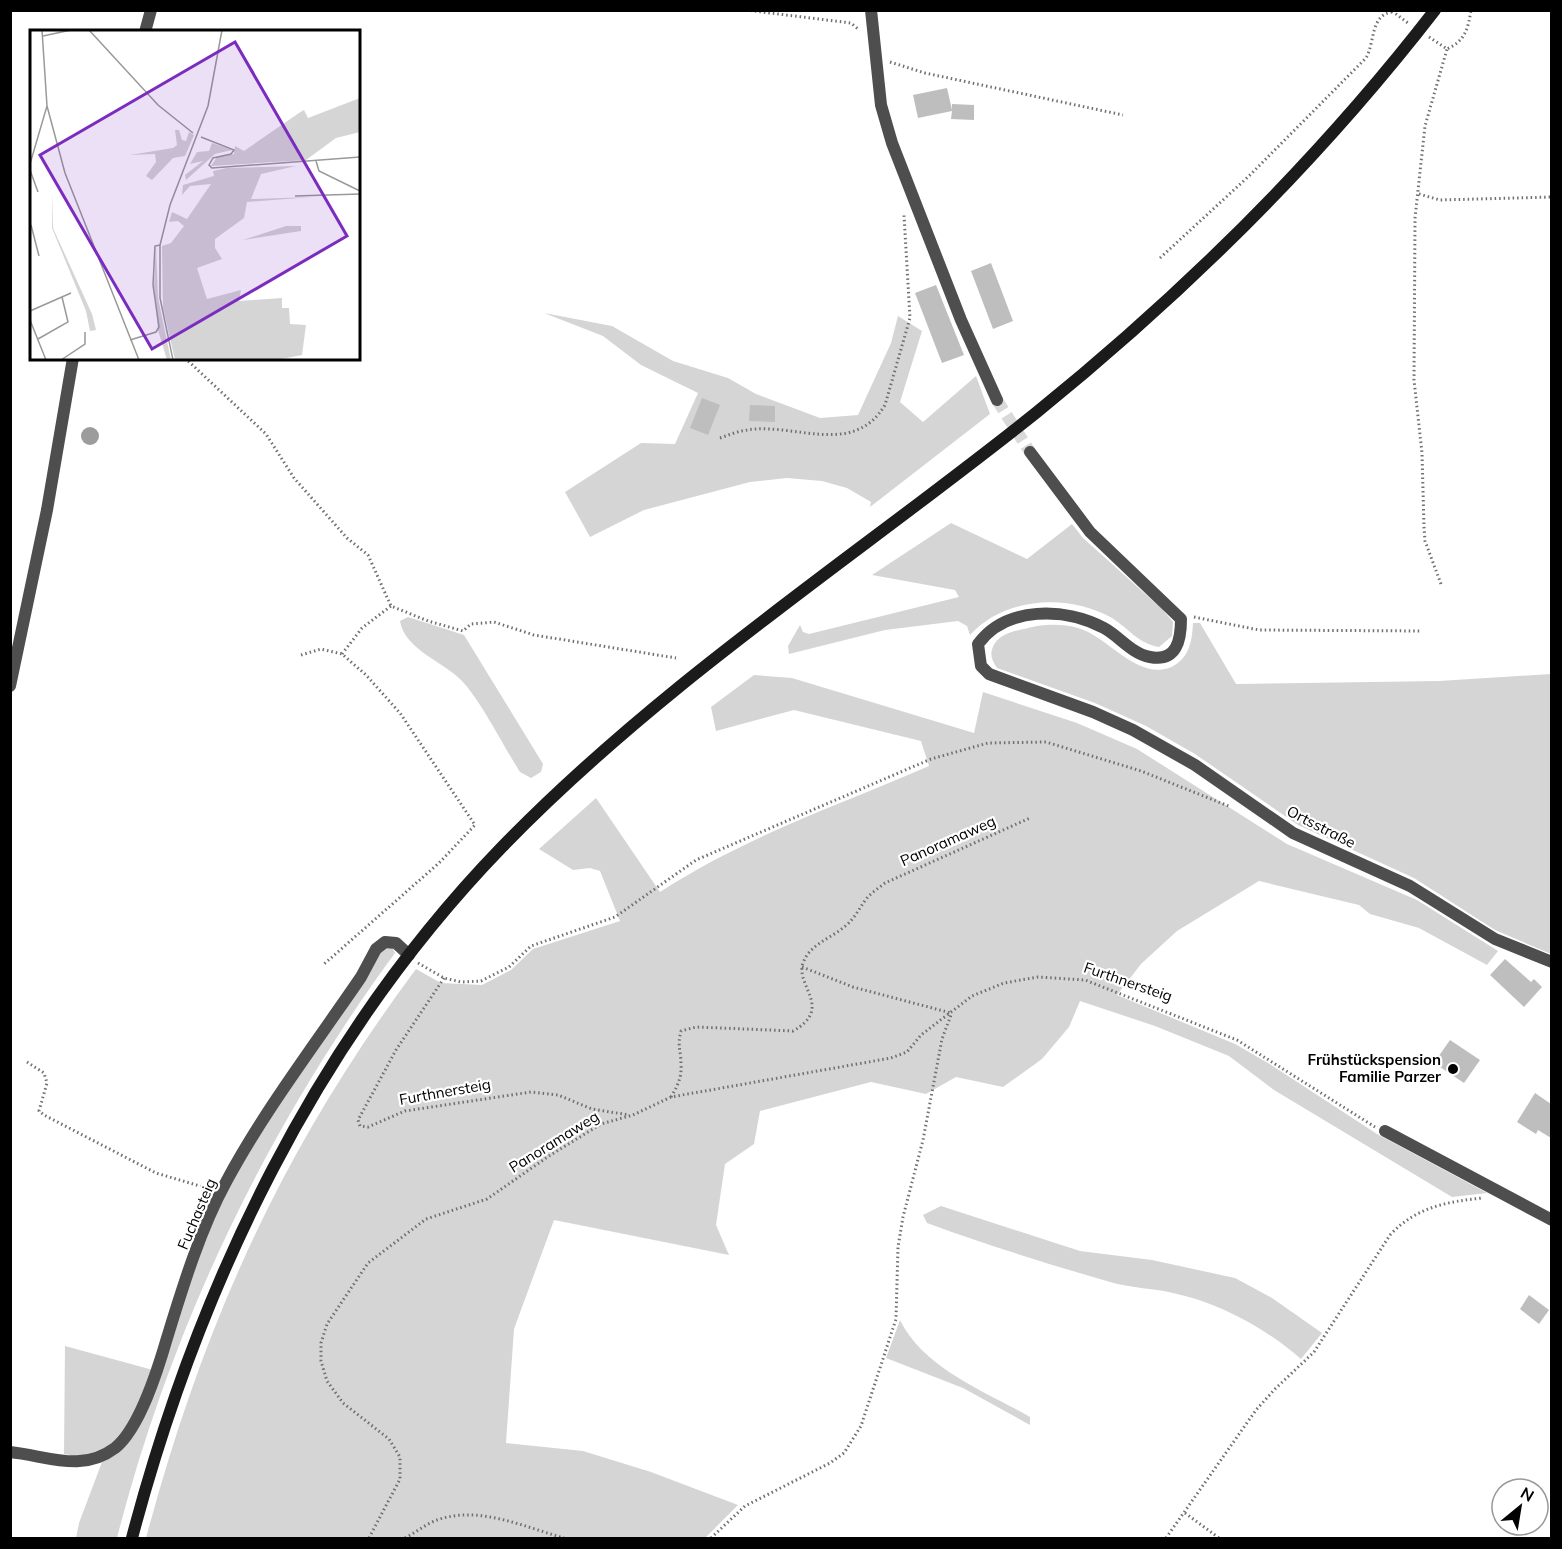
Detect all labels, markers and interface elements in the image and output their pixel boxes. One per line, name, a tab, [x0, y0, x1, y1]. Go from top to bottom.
inset map	[30, 30, 360, 360]
street label: Ortsstraße	[1284, 801, 1359, 852]
street label: Panoramaweg	[897, 811, 998, 870]
street label: Furthnersteig	[1081, 957, 1175, 1006]
place label: Frühstückspension Familie Parzer	[1307, 1050, 1441, 1086]
marker: Frühstückspension Familie Parzer	[1446, 1062, 1460, 1076]
street label: Furthnersteig	[398, 1074, 492, 1109]
street label: Panoramaweg	[505, 1106, 602, 1177]
street label: Fuchasteig	[173, 1175, 220, 1252]
north arrow	[1490, 1477, 1550, 1537]
text: N	[1517, 1482, 1538, 1506]

